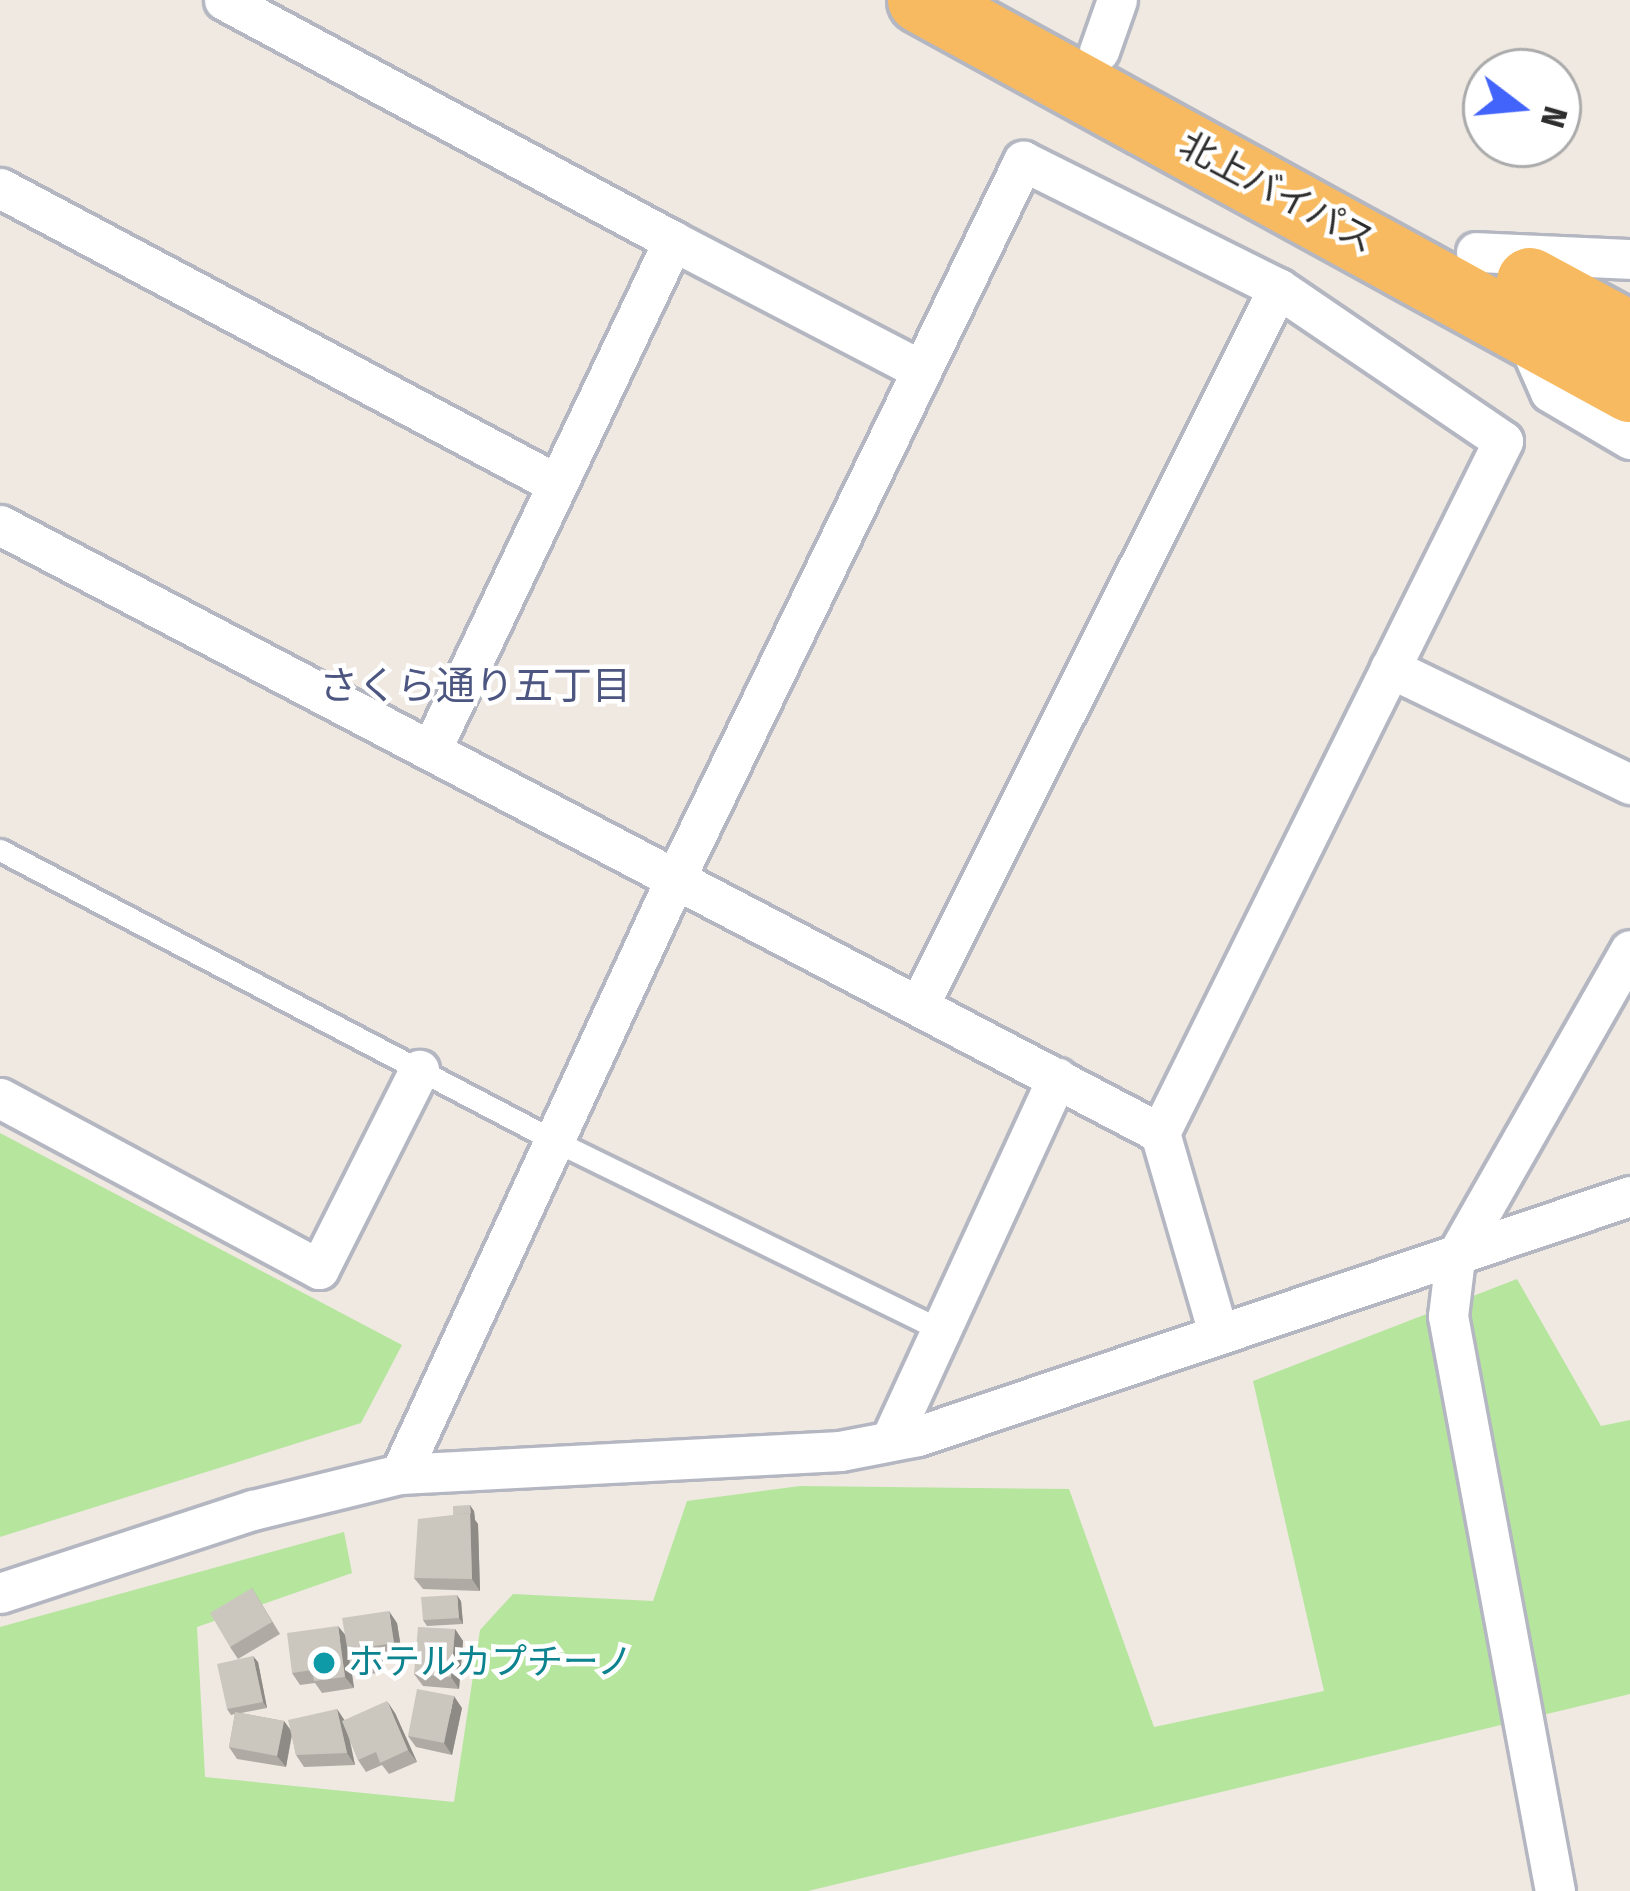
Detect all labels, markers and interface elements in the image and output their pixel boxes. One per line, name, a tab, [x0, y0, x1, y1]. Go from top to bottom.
north arrow	[1462, 48, 1582, 168]
text: N	[1532, 102, 1576, 132]
street label: 北上バイパス	[1172, 123, 1382, 263]
district label: さくら通り五丁目	[319, 663, 631, 709]
place label: ホテルカプチーノ	[348, 1641, 636, 1685]
marker: ホテルカプチーノ	[311, 1650, 337, 1676]

